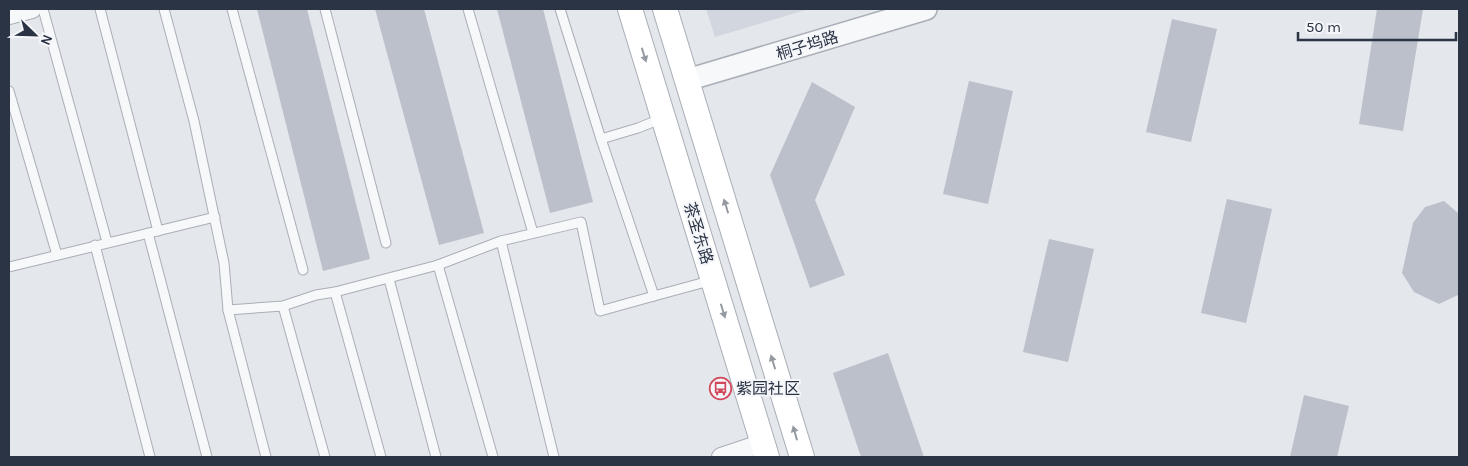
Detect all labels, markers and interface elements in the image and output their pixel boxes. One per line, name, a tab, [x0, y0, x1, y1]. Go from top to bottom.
north arrow	[10, 10, 60, 60]
scale bar	[1298, 10, 1456, 42]
text: 50 m	[1306, 18, 1341, 36]
street label: 桐子坞路	[774, 27, 841, 64]
text: N	[37, 32, 56, 48]
one-way arrow	[641, 48, 649, 63]
one-way arrow	[721, 199, 729, 214]
street label: 茶圣东路	[680, 200, 717, 267]
one-way arrow	[719, 304, 727, 319]
one-way arrow	[769, 354, 777, 369]
bus stop icon: 紫园社区	[708, 376, 732, 400]
place label: 紫园社区	[736, 379, 800, 398]
one-way arrow	[790, 425, 798, 440]

